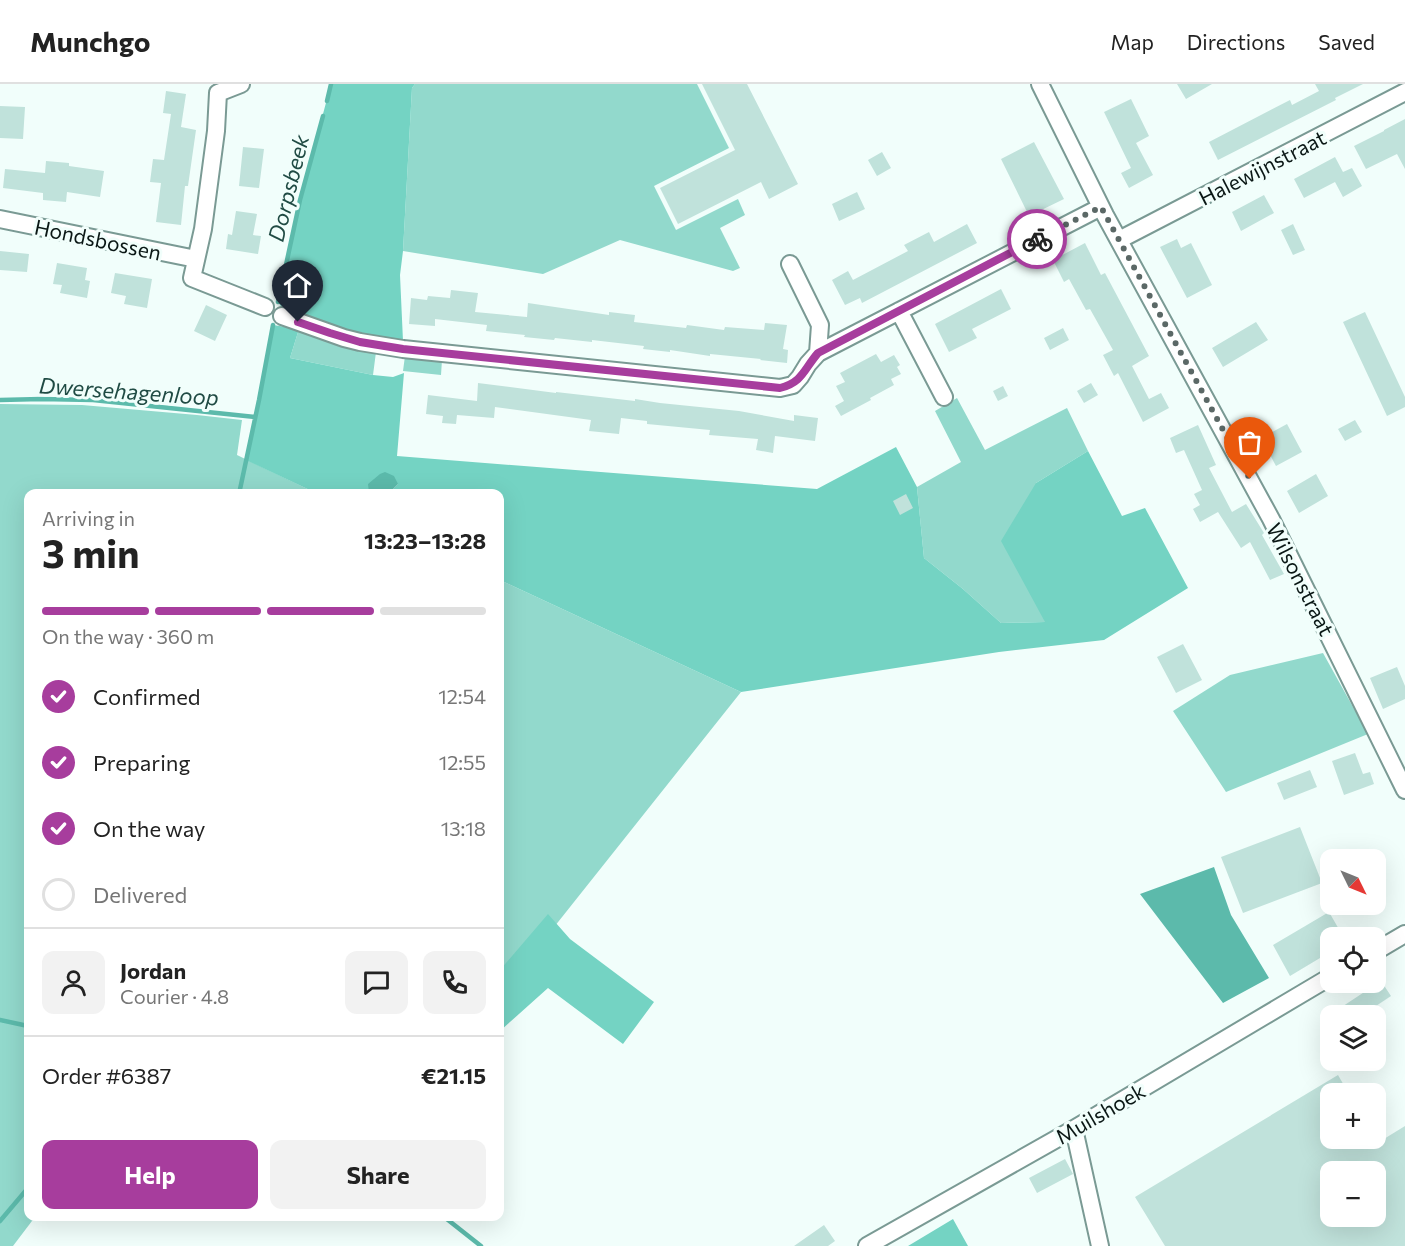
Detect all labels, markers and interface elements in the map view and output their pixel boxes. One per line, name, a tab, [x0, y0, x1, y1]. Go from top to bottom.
text: Munchgo	[30, 24, 151, 58]
text: Map	[1111, 29, 1154, 54]
text: Directions	[1187, 29, 1285, 54]
text: Saved	[1318, 29, 1375, 54]
street label: Halewijnstraat	[1194, 124, 1330, 210]
water label: Dorpsbeek	[262, 131, 315, 244]
courier	[1007, 209, 1067, 269]
street label: Hondsbossen	[32, 213, 164, 265]
icon: bike	[1021, 223, 1054, 256]
pin	[272, 260, 323, 322]
icon: home	[281, 269, 314, 302]
water label: Dwersehagenloop	[38, 371, 220, 411]
pin	[1224, 417, 1275, 479]
icon: bag	[1233, 426, 1266, 459]
text: Arriving in	[42, 506, 135, 530]
street label: Wilsonstraat	[1262, 518, 1340, 640]
text: 13:23–13:28	[364, 527, 486, 554]
text: 3 min	[42, 528, 140, 576]
text: On the way · 360 m	[42, 624, 214, 648]
icon: check	[42, 680, 75, 713]
text: Confirmed	[93, 683, 200, 710]
text: 12:54	[438, 684, 486, 708]
icon: check	[42, 746, 75, 779]
text: Preparing	[93, 749, 190, 776]
text: 12:55	[439, 750, 486, 774]
icon: check	[42, 812, 75, 845]
text: On the way	[93, 815, 205, 842]
text: 13:18	[441, 816, 486, 840]
north arrow	[1320, 849, 1386, 915]
map controls	[1320, 849, 1386, 1227]
text: Delivered	[93, 881, 187, 908]
button: locate	[1320, 927, 1386, 993]
button: person	[42, 951, 105, 1014]
button: chat	[345, 951, 408, 1014]
button: phone	[423, 951, 486, 1014]
text: Jordan	[120, 957, 186, 984]
text: Courier · 4.8	[120, 984, 229, 1008]
button: layers	[1320, 1005, 1386, 1071]
text: Order #6387	[42, 1062, 171, 1089]
text: €21.15	[421, 1062, 486, 1089]
street label: Muilshoek	[1051, 1077, 1149, 1149]
button: +	[1320, 1083, 1386, 1149]
button: Help	[42, 1140, 258, 1209]
button: Share	[270, 1140, 486, 1209]
button: −	[1320, 1161, 1386, 1227]

